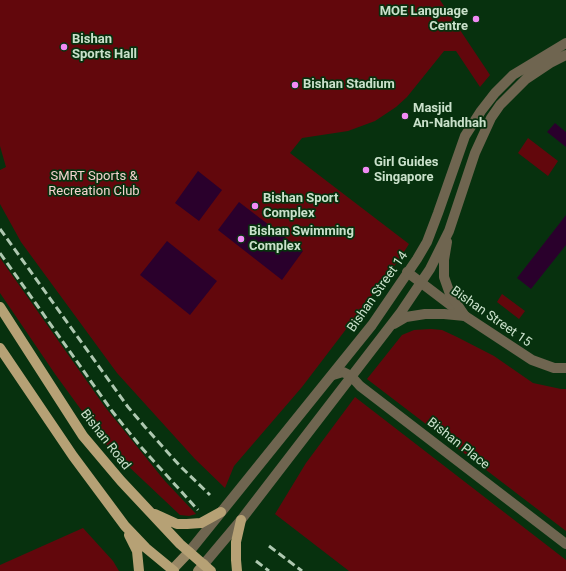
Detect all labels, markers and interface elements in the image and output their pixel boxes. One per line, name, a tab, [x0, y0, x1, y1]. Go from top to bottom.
place label: MOE Language Centre	[380, 4, 468, 35]
marker: MOE Language Centre	[471, 14, 481, 24]
place label: Bishan Sports Hall	[72, 32, 137, 63]
marker: Bishan Sports Hall	[59, 42, 69, 52]
place label: Bishan Stadium	[303, 77, 395, 93]
marker: Bishan Stadium	[290, 80, 300, 90]
place label: Masjid An-Nahdhah	[413, 101, 486, 132]
marker: Masjid An-Nahdhah	[400, 111, 410, 121]
place label: Girl Guides Singapore	[374, 155, 438, 186]
marker: Girl Guides Singapore	[361, 165, 371, 175]
park label: SMRT Sports & Recreation Club	[48, 169, 140, 200]
place label: Bishan Sport Complex	[263, 191, 338, 222]
marker: Bishan Sport Complex	[250, 201, 260, 211]
place label: Bishan Swimming Complex	[249, 224, 354, 255]
marker: Bishan Swimming Complex	[236, 234, 246, 244]
street label: Bishan Street 14	[344, 249, 412, 335]
street label: Bishan Street 15	[448, 283, 534, 351]
street label: Bishan Road	[77, 407, 133, 473]
street label: Bishan Place	[424, 415, 492, 473]

